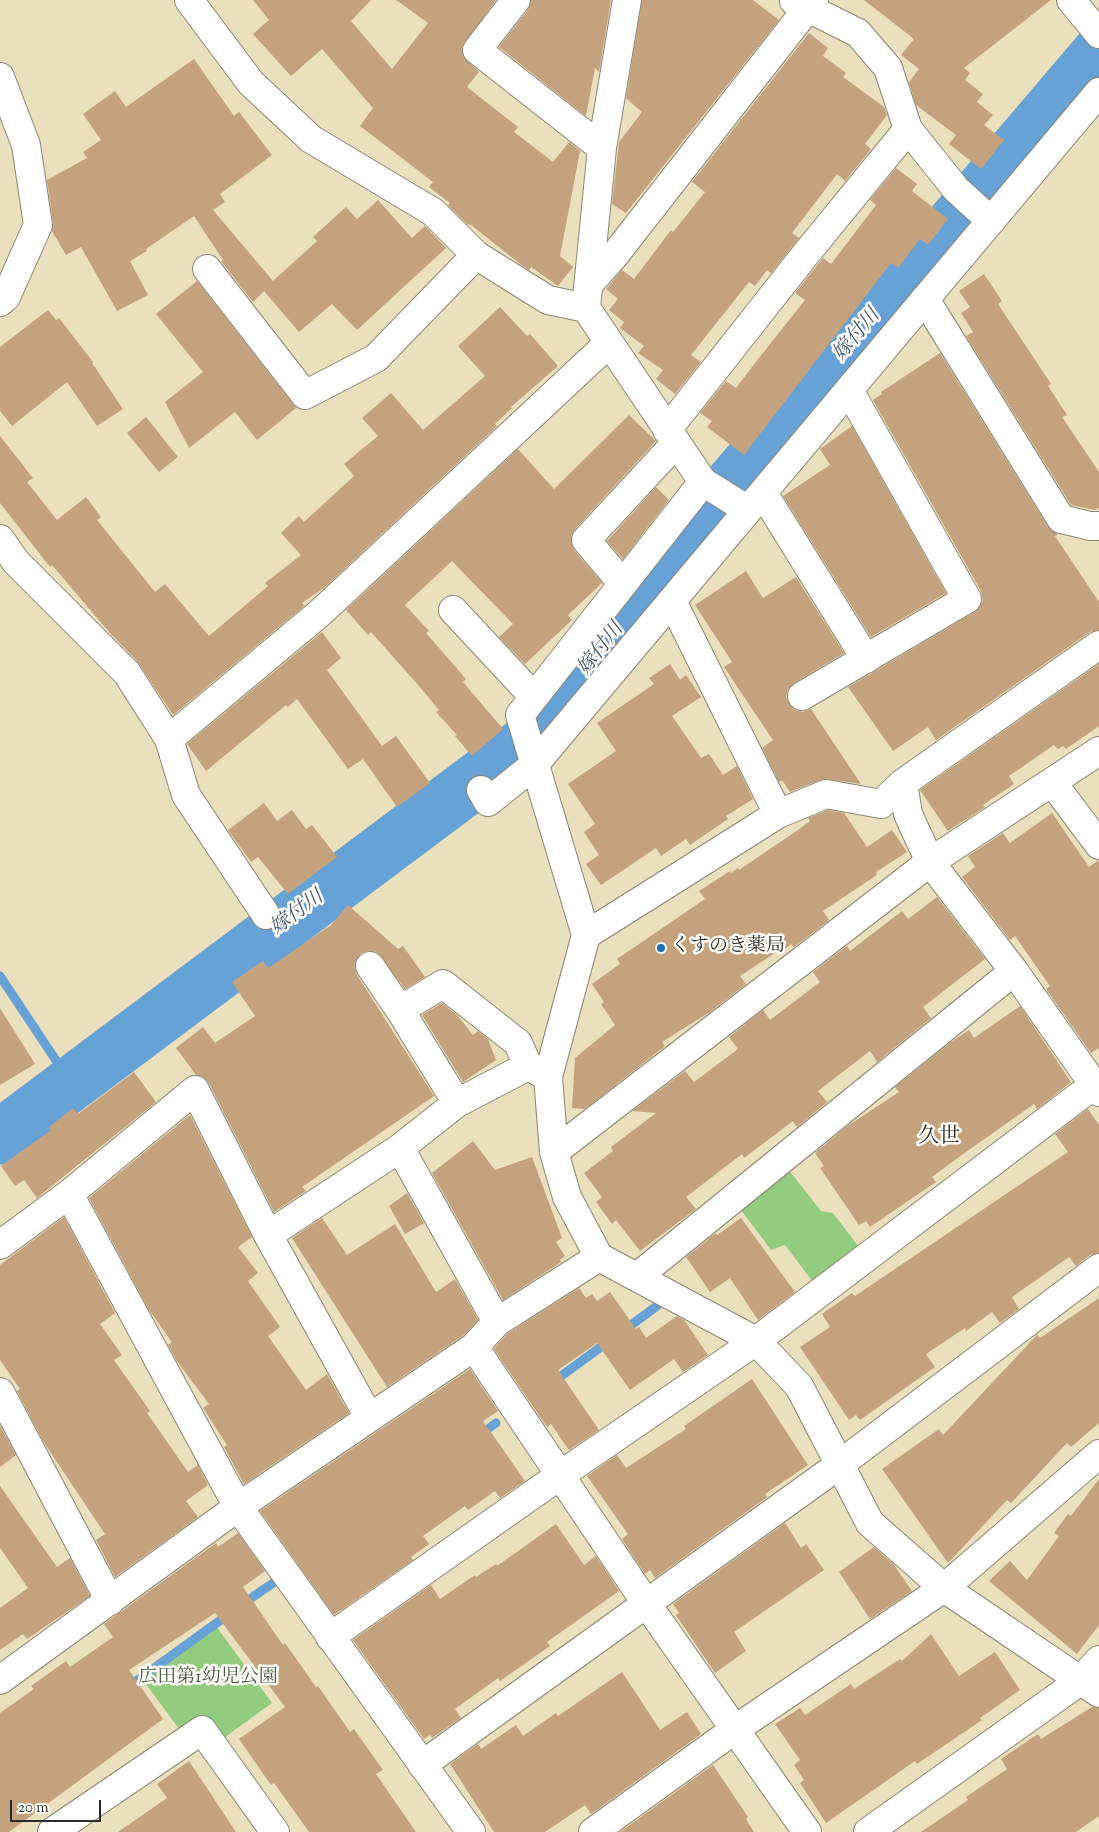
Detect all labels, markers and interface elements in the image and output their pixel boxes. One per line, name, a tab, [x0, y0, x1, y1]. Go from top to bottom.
water label: 嫁付川	[830, 305, 886, 367]
water label: 嫁付川	[574, 619, 630, 681]
water label: 嫁付川	[267, 886, 329, 942]
place label: くすのき薬局	[671, 937, 785, 959]
marker: くすのき薬局	[655, 942, 667, 954]
district label: 久世	[918, 1125, 960, 1151]
park label: 広田第1幼児公園	[138, 1668, 278, 1690]
scale bar	[12, 1790, 104, 1822]
text: 20 m	[18, 1798, 49, 1819]

